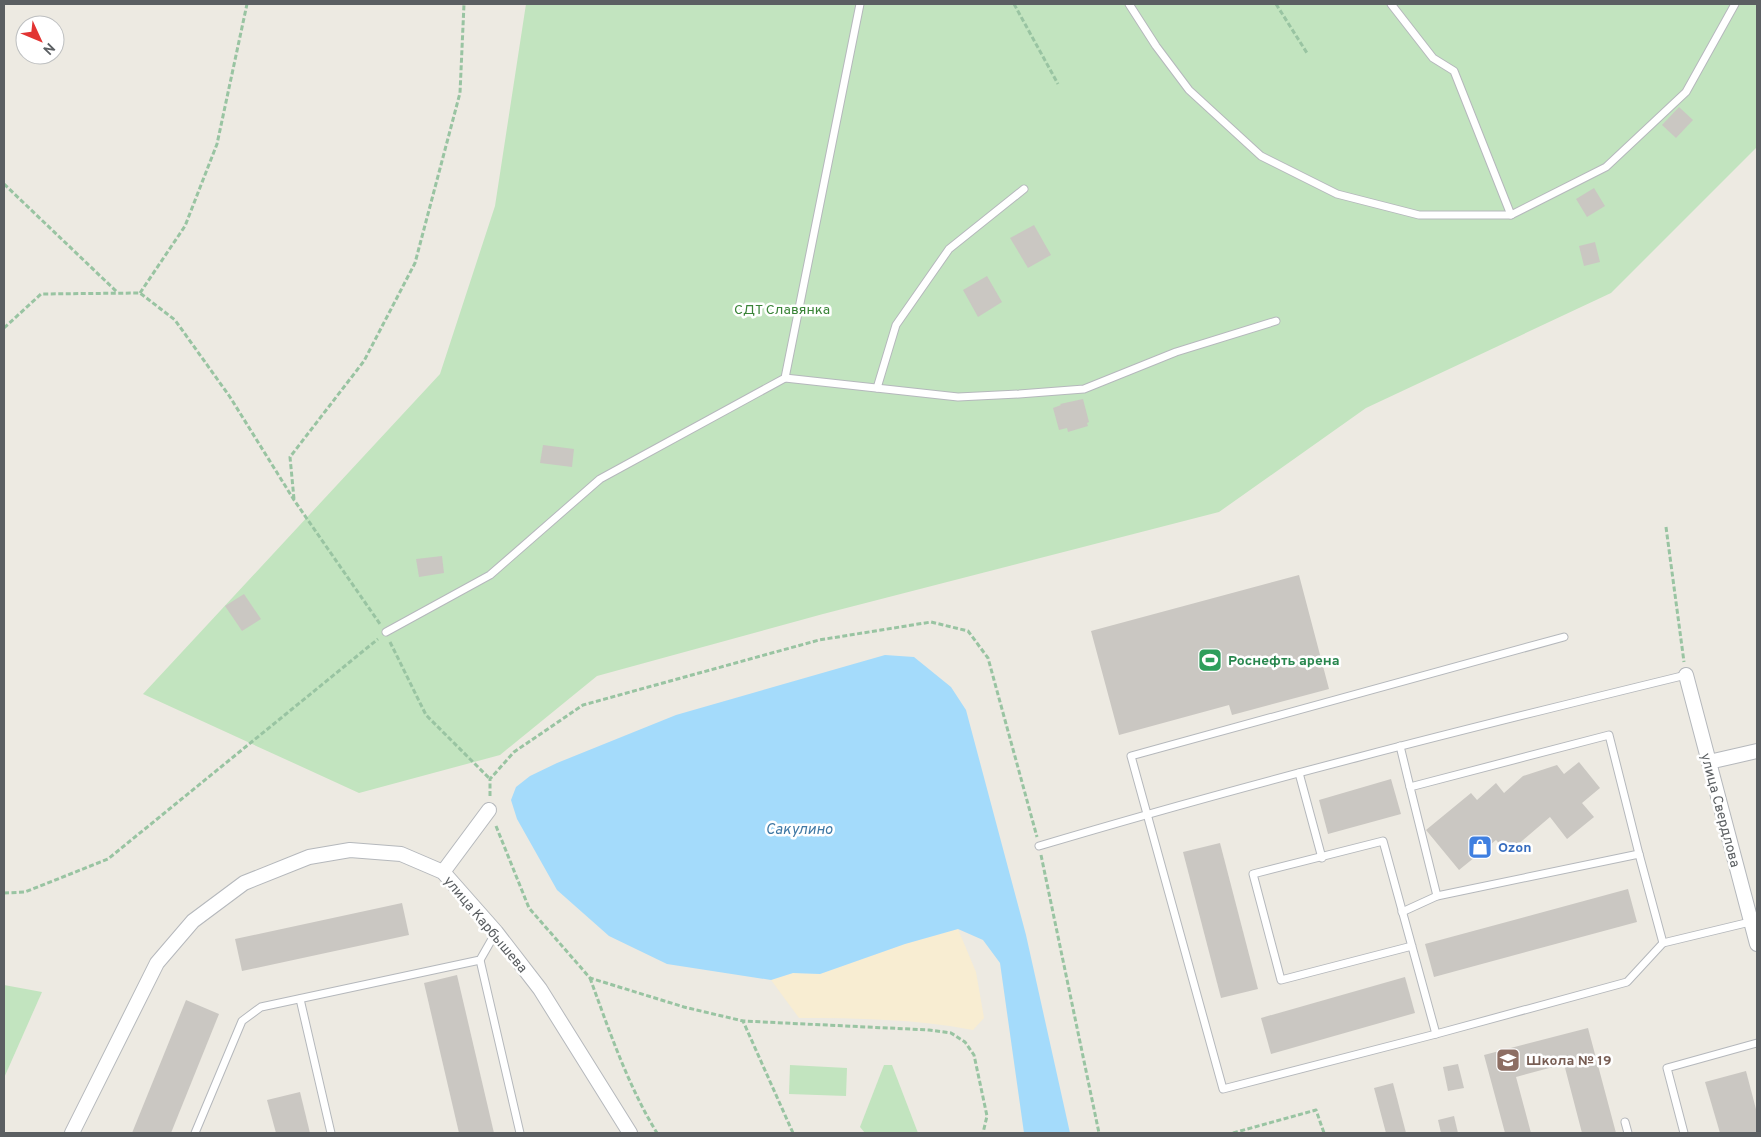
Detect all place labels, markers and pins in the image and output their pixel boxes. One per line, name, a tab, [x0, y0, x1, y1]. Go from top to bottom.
sports icon: Роснефть арена	[1197, 647, 1223, 673]
place label: Роснефть арена	[1228, 653, 1340, 670]
shop icon: Ozon	[1467, 834, 1493, 860]
place label: Ozon	[1498, 840, 1531, 857]
school or university icon: Школа № 19	[1495, 1047, 1521, 1073]
place label: Школа № 19	[1526, 1053, 1612, 1070]

